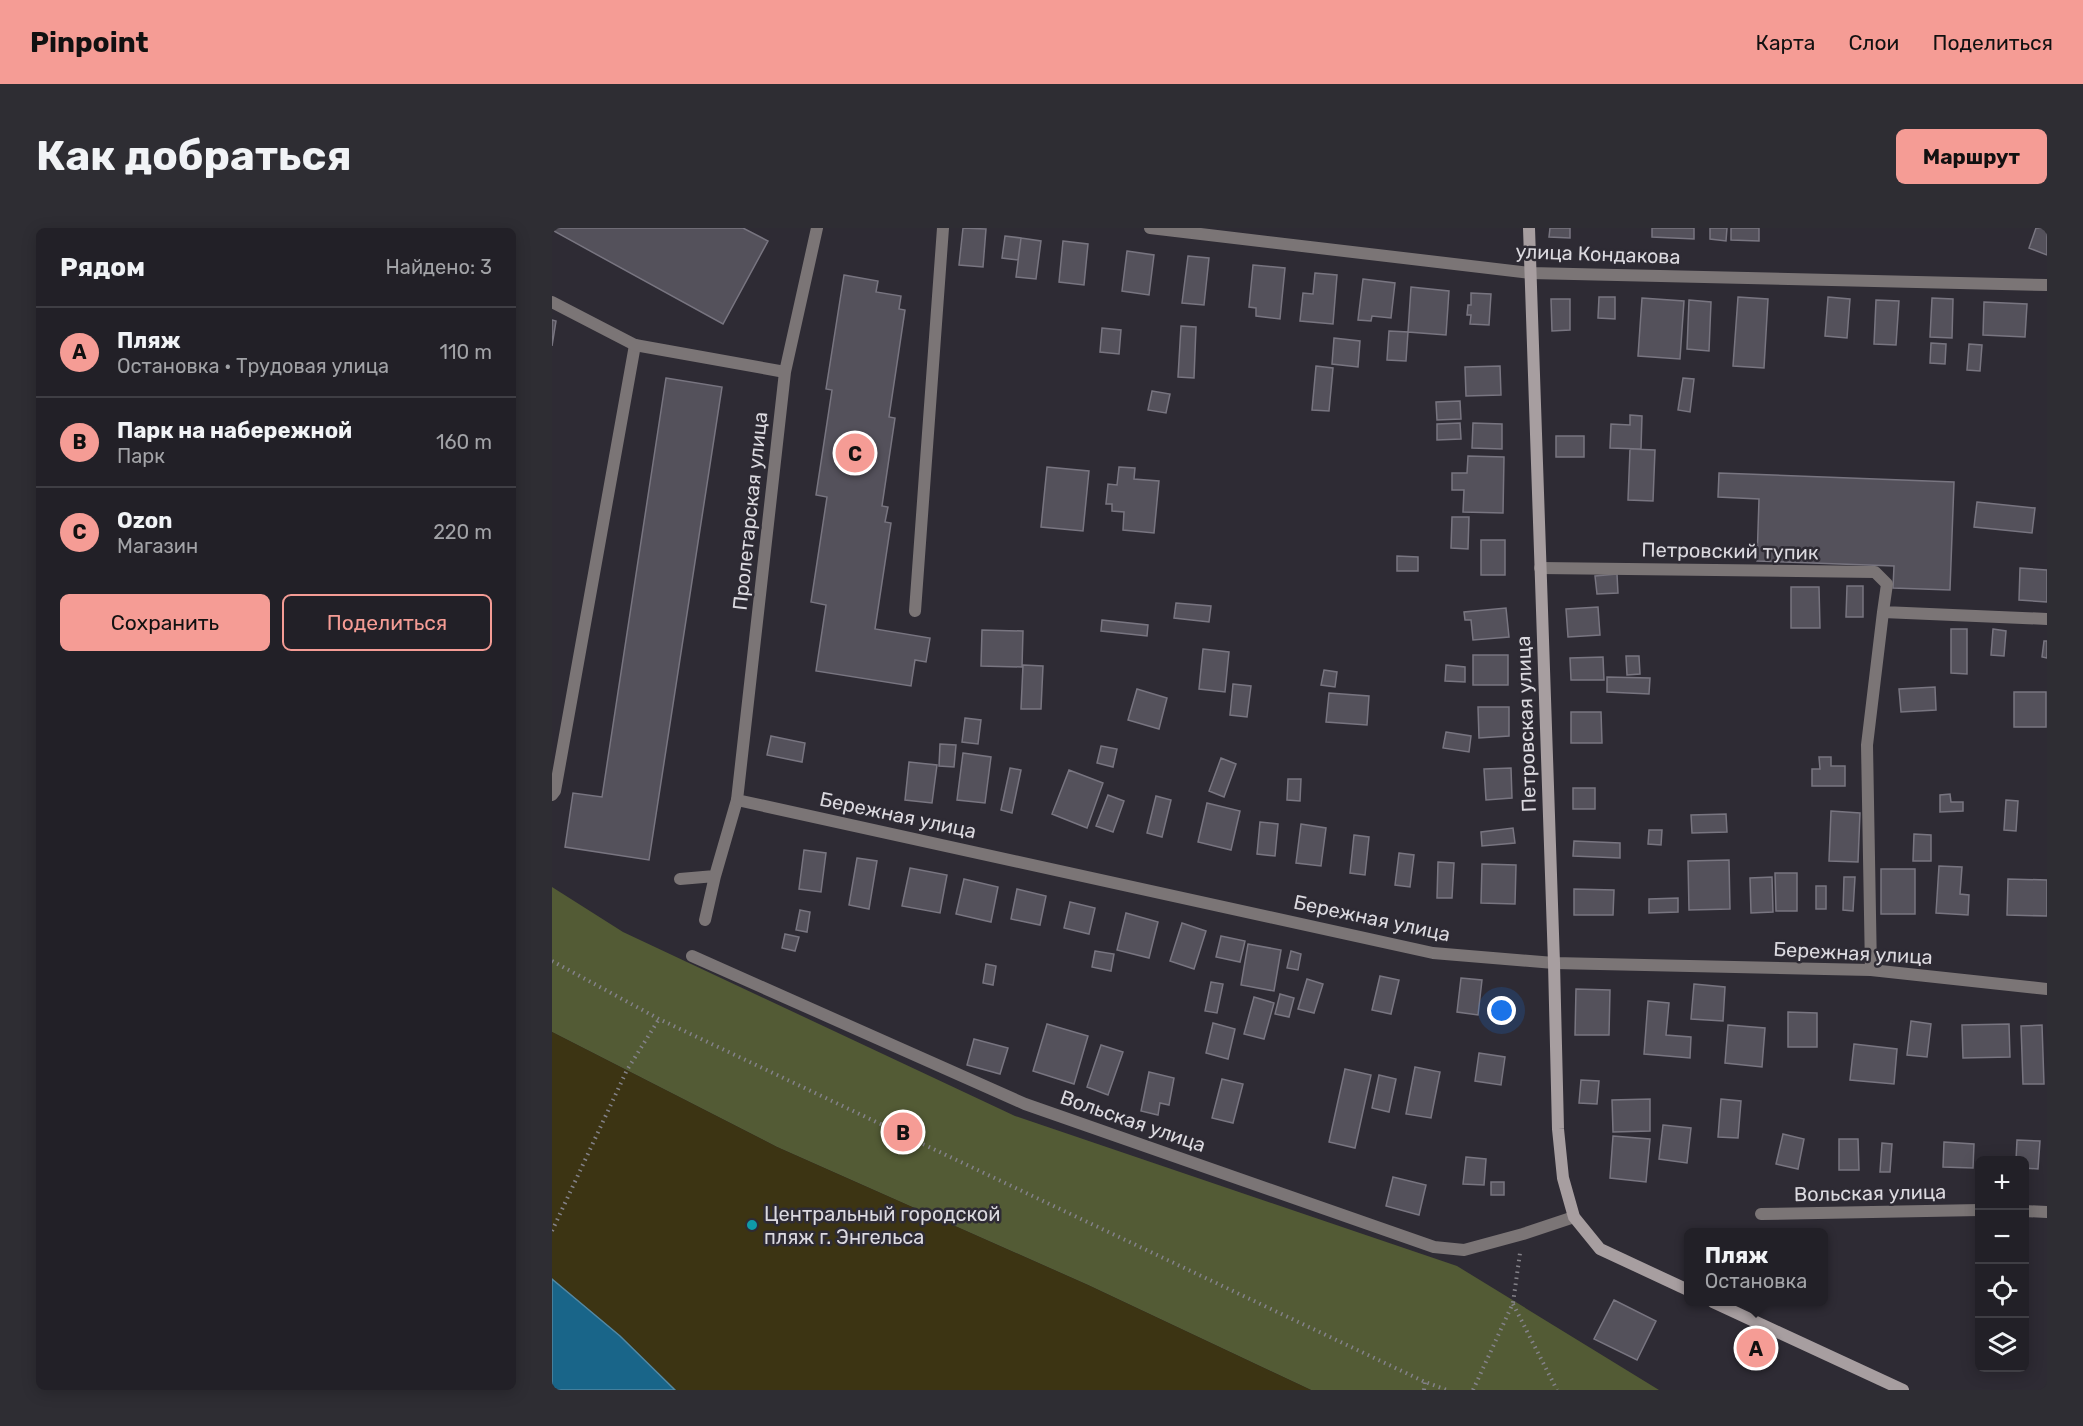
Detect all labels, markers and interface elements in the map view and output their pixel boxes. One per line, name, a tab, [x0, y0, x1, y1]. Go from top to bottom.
text: Pinpoint	[30, 26, 149, 59]
text: Карта	[1755, 30, 1815, 55]
text: Слои	[1848, 30, 1899, 55]
text: Поделиться	[1932, 30, 2053, 55]
button: Маршрут	[1896, 129, 2047, 184]
text: Как добраться	[36, 131, 352, 181]
street label: улица Кондакова	[1515, 239, 1681, 269]
text: Рядом	[60, 252, 145, 283]
text: Найдено: 3	[386, 255, 492, 279]
text: Пляж	[117, 327, 181, 354]
text: A	[72, 340, 87, 364]
text: 110 m	[440, 340, 492, 364]
text: Остановка · Трудовая улица	[117, 354, 389, 378]
street label: Пролетарская улица	[728, 410, 772, 612]
text: Парк на набережной	[117, 417, 352, 444]
text: B	[72, 430, 87, 454]
text: 160 m	[436, 430, 492, 454]
pin: C	[836, 430, 874, 476]
text: Парк	[117, 444, 165, 468]
text: Ozon	[117, 507, 172, 534]
text: C	[72, 520, 87, 544]
text: 220 m	[433, 520, 492, 544]
text: Магазин	[117, 534, 198, 558]
street label: Петровский тупик	[1641, 537, 1819, 565]
button: Сохранить	[60, 594, 270, 651]
button: Поделиться	[282, 594, 492, 651]
street label: Петровская улица	[1511, 635, 1541, 813]
street label: Бережная улица	[817, 787, 979, 843]
street label: Бережная улица	[1291, 890, 1453, 946]
street label: Бережная улица	[1773, 937, 1933, 969]
your location	[1487, 996, 1516, 1025]
street label: Вольская улица	[1057, 1085, 1209, 1157]
pin: B	[884, 1110, 922, 1154]
map controls	[1975, 1156, 2029, 1372]
button: +	[1975, 1156, 2029, 1210]
street label: Вольская улица	[1794, 1180, 1946, 1206]
place label: Центральный городской пляж г. Энгельса	[764, 1202, 1000, 1249]
button: −	[1975, 1210, 2029, 1264]
marker: Центральный городской пляж г. Энгельса	[745, 1218, 759, 1232]
popup	[1684, 1228, 1828, 1306]
text: Пляж	[1705, 1242, 1768, 1269]
button: locate	[1975, 1264, 2029, 1318]
text: Остановка	[1705, 1269, 1807, 1293]
button: layers	[1975, 1318, 2029, 1372]
pin: A	[1736, 1326, 1776, 1370]

